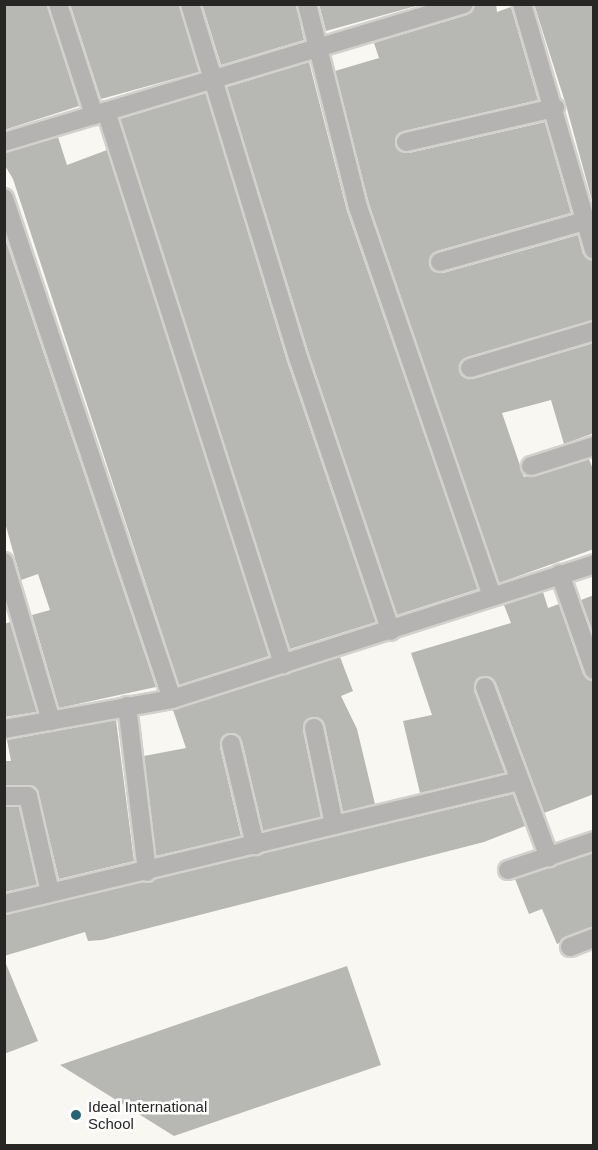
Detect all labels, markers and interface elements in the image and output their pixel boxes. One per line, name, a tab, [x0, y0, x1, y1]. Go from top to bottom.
place label: Ideal International School	[88, 1097, 207, 1132]
marker: Ideal International School	[69, 1108, 83, 1122]

